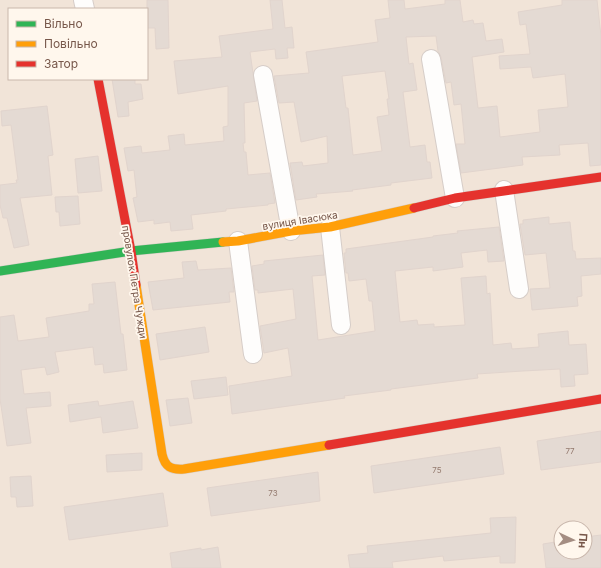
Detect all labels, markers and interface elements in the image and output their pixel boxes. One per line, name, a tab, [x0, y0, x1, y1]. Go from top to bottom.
legend	[8, 8, 148, 80]
text: Вільно	[44, 16, 83, 31]
text: Повільно	[44, 36, 98, 51]
text: Затор	[44, 56, 78, 71]
street label: вулиця Івасюка	[262, 208, 338, 232]
street label: провулок Петра Чужди	[120, 225, 150, 340]
house number: 77	[565, 446, 575, 456]
house number: 75	[432, 465, 442, 475]
house number: 73	[268, 488, 278, 498]
north arrow	[553, 520, 593, 560]
text: Пн	[575, 533, 590, 549]

